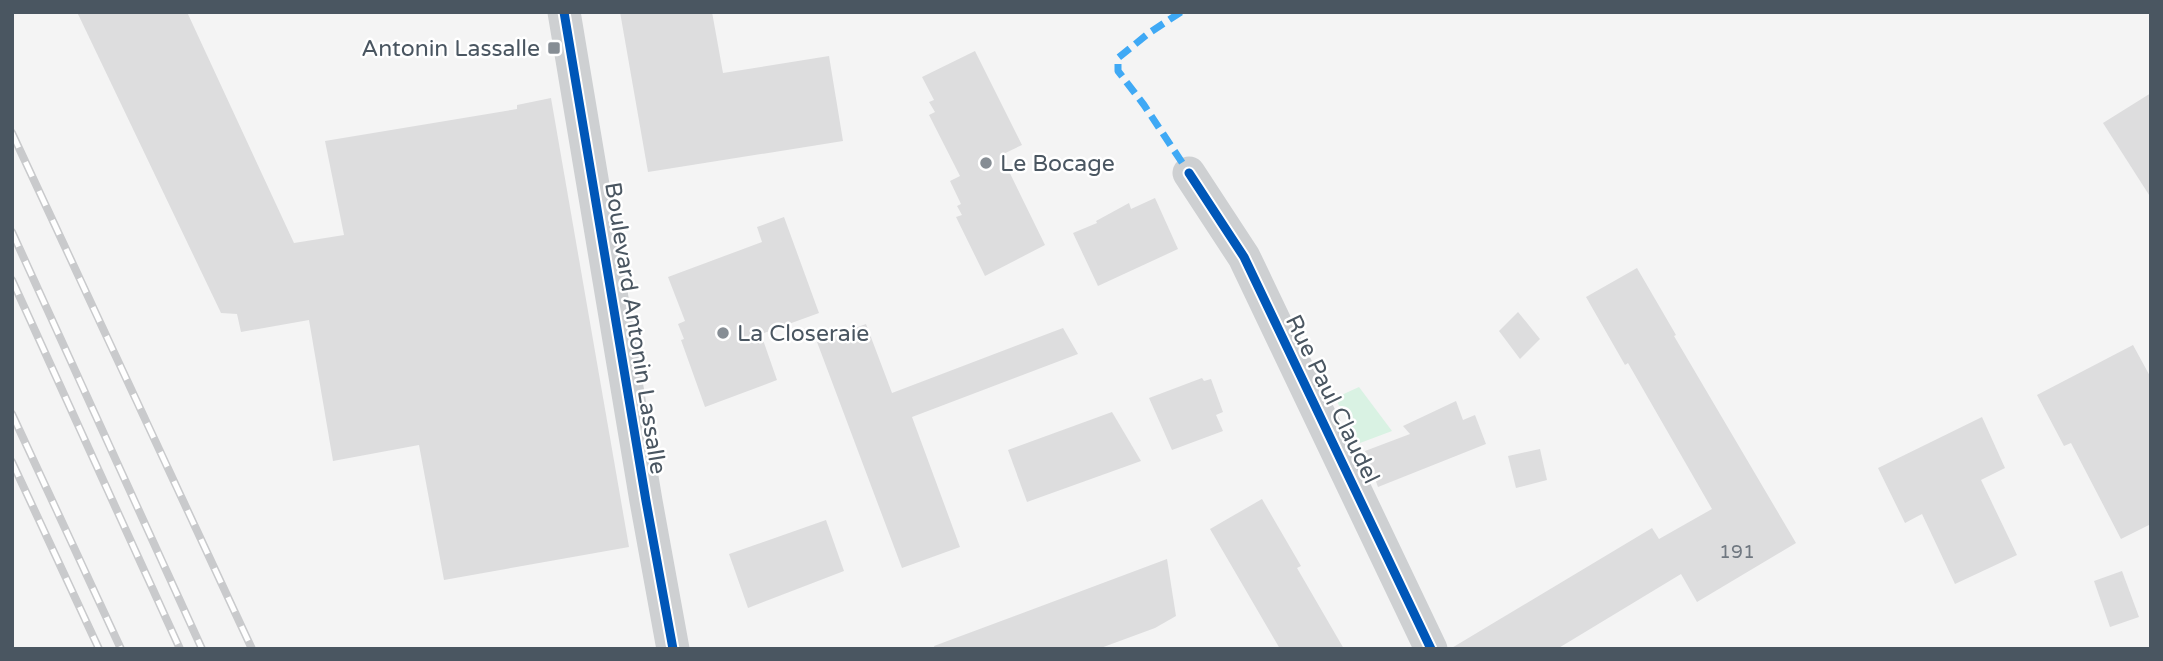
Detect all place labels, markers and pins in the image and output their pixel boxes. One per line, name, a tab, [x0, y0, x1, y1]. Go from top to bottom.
place label: Antonin Lassalle	[361, 35, 540, 63]
marker: Antonin Lassalle	[546, 40, 562, 56]
place label: Le Bocage	[1000, 150, 1115, 178]
marker: Le Bocage	[978, 155, 994, 171]
place label: La Closeraie	[737, 320, 869, 348]
marker: La Closeraie	[715, 325, 731, 341]

